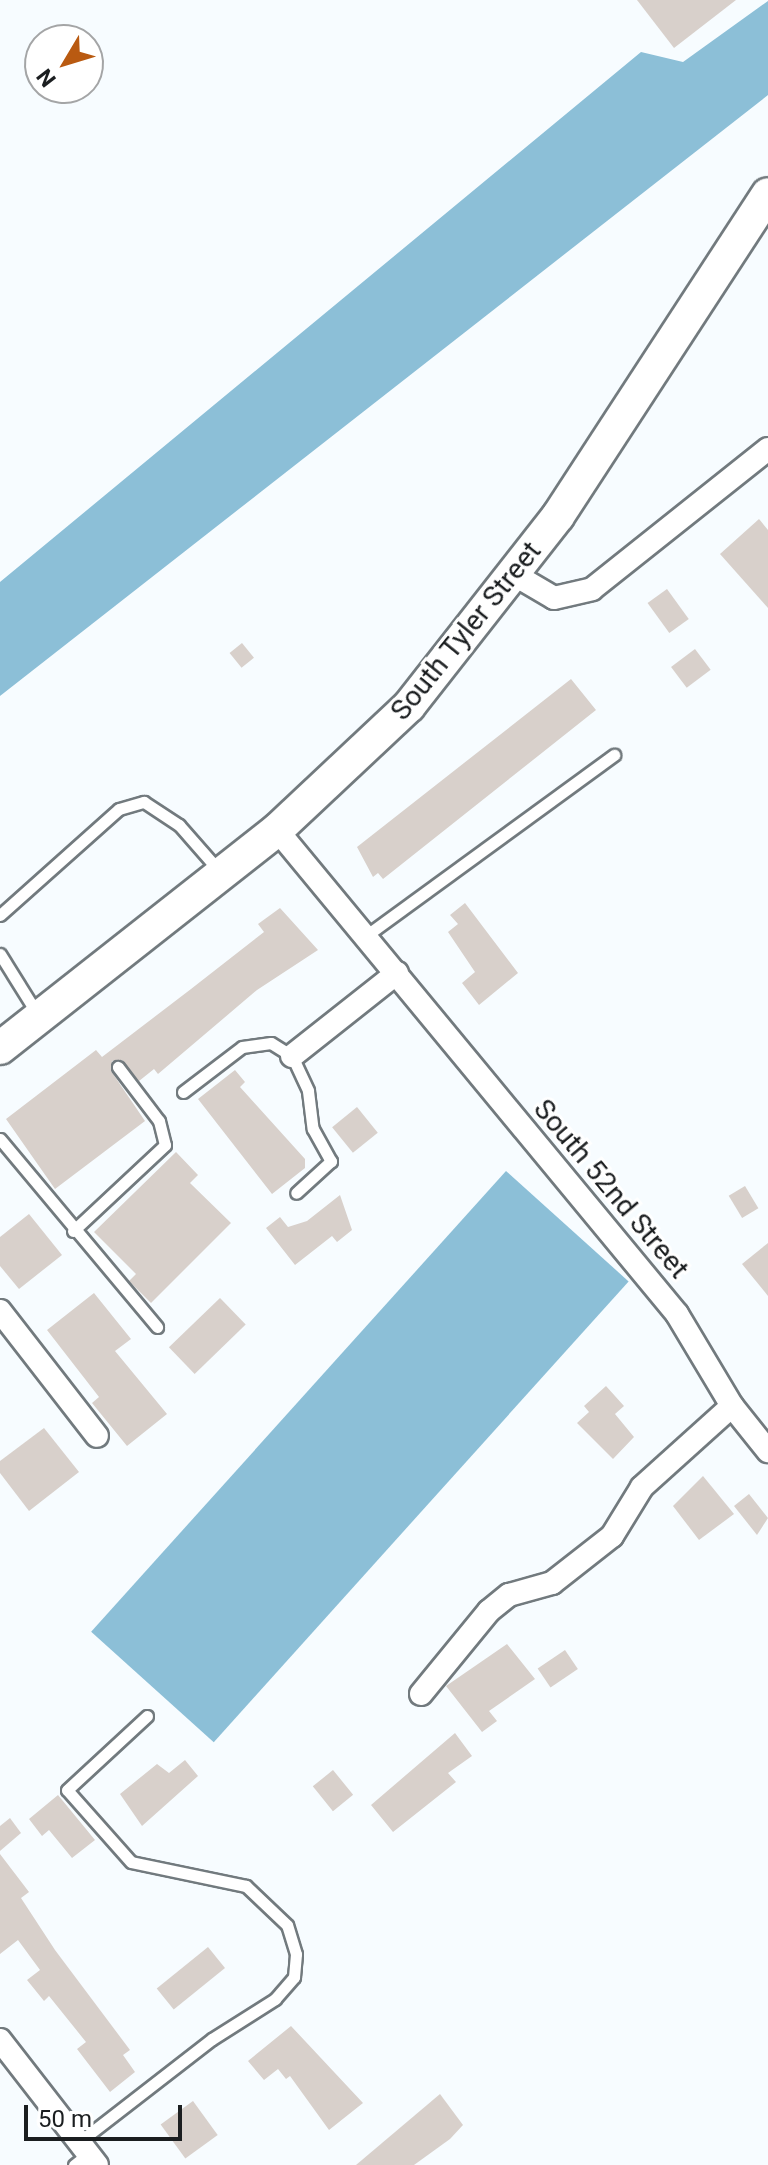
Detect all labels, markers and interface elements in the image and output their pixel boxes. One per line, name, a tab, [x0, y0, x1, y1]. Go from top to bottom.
north arrow	[24, 24, 104, 104]
text: N	[32, 64, 61, 92]
street label: South Tyler Street	[384, 535, 548, 727]
street label: South 52nd Street	[526, 1093, 696, 1285]
scale bar	[28, 2089, 186, 2139]
text: 50 m	[38, 2105, 92, 2133]

